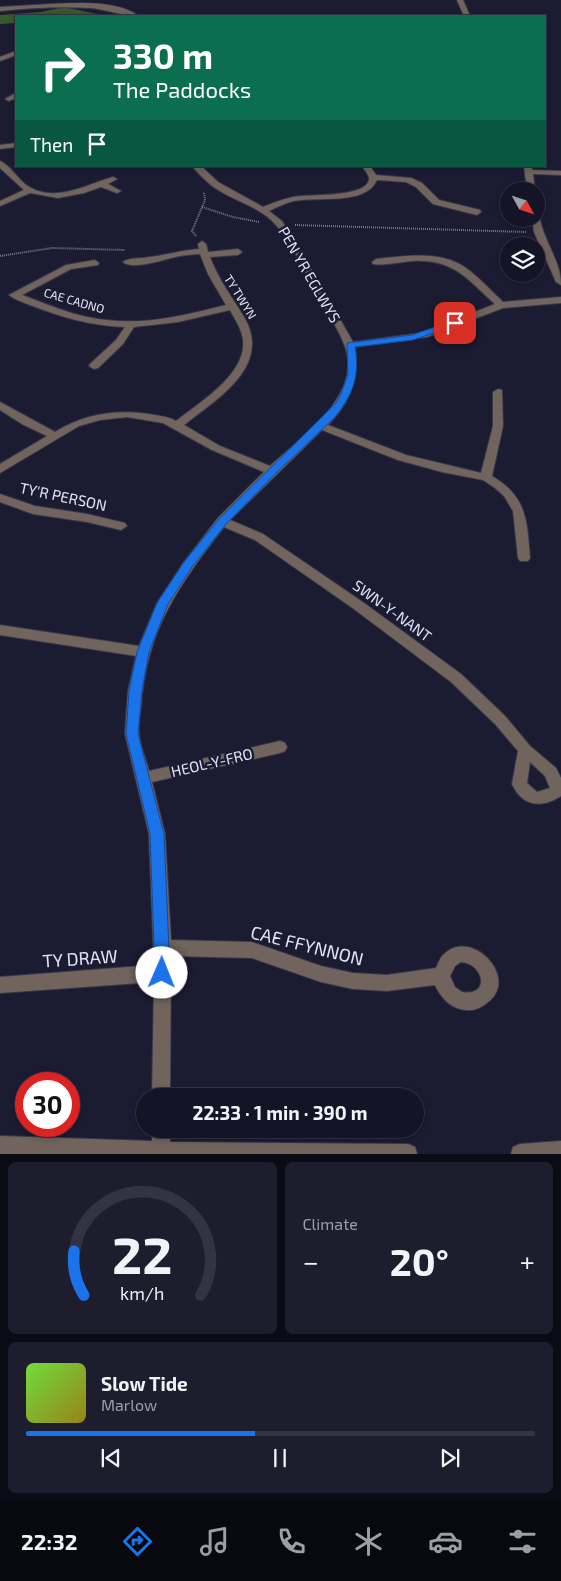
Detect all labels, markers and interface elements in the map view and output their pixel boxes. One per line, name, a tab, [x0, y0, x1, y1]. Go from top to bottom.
text: 330 m	[113, 34, 213, 76]
icon: right	[30, 35, 95, 100]
text: The Paddocks	[113, 76, 251, 102]
icon: arrive	[83, 130, 111, 158]
text: Then	[30, 133, 73, 156]
north arrow	[500, 182, 545, 228]
map controls	[500, 182, 545, 282]
street label: PEN YR EGLWYS	[275, 223, 345, 326]
button: layers	[500, 237, 545, 282]
street label: TY TWYN	[222, 272, 260, 321]
street label: CAE CADNO	[42, 285, 106, 315]
pin	[434, 302, 476, 344]
icon: arrive	[441, 309, 469, 337]
street label: TY'R PERSON	[18, 478, 108, 514]
street label: SWN-Y-NANT	[350, 576, 436, 645]
street label: HEOL-Y-FRO	[169, 744, 254, 780]
street label: CAE FFYNNON	[249, 920, 366, 970]
street label: TY DRAW	[42, 944, 118, 972]
position arrow	[135, 946, 187, 998]
speed limit sign: 30	[15, 1072, 80, 1137]
text: 22:33 · 1 min · 390 m	[193, 1101, 368, 1124]
text: Climate	[303, 1214, 358, 1233]
text: 22	[112, 1222, 172, 1284]
text: 20°	[390, 1238, 449, 1284]
text: −	[303, 1244, 319, 1278]
text: +	[520, 1244, 535, 1278]
text: km/h	[120, 1282, 164, 1304]
text: Slow Tide	[101, 1372, 188, 1395]
text: Marlow	[101, 1395, 157, 1414]
icon: previous	[97, 1444, 125, 1472]
icon: pause	[266, 1444, 294, 1472]
icon: next	[436, 1444, 464, 1472]
icon: directions	[120, 1524, 155, 1559]
icon: music	[197, 1524, 232, 1559]
icon: phone	[274, 1524, 309, 1559]
icon: climate	[351, 1524, 386, 1559]
icon: car	[428, 1524, 463, 1559]
icon: filters	[505, 1524, 540, 1559]
text: 22:32	[21, 1528, 78, 1554]

